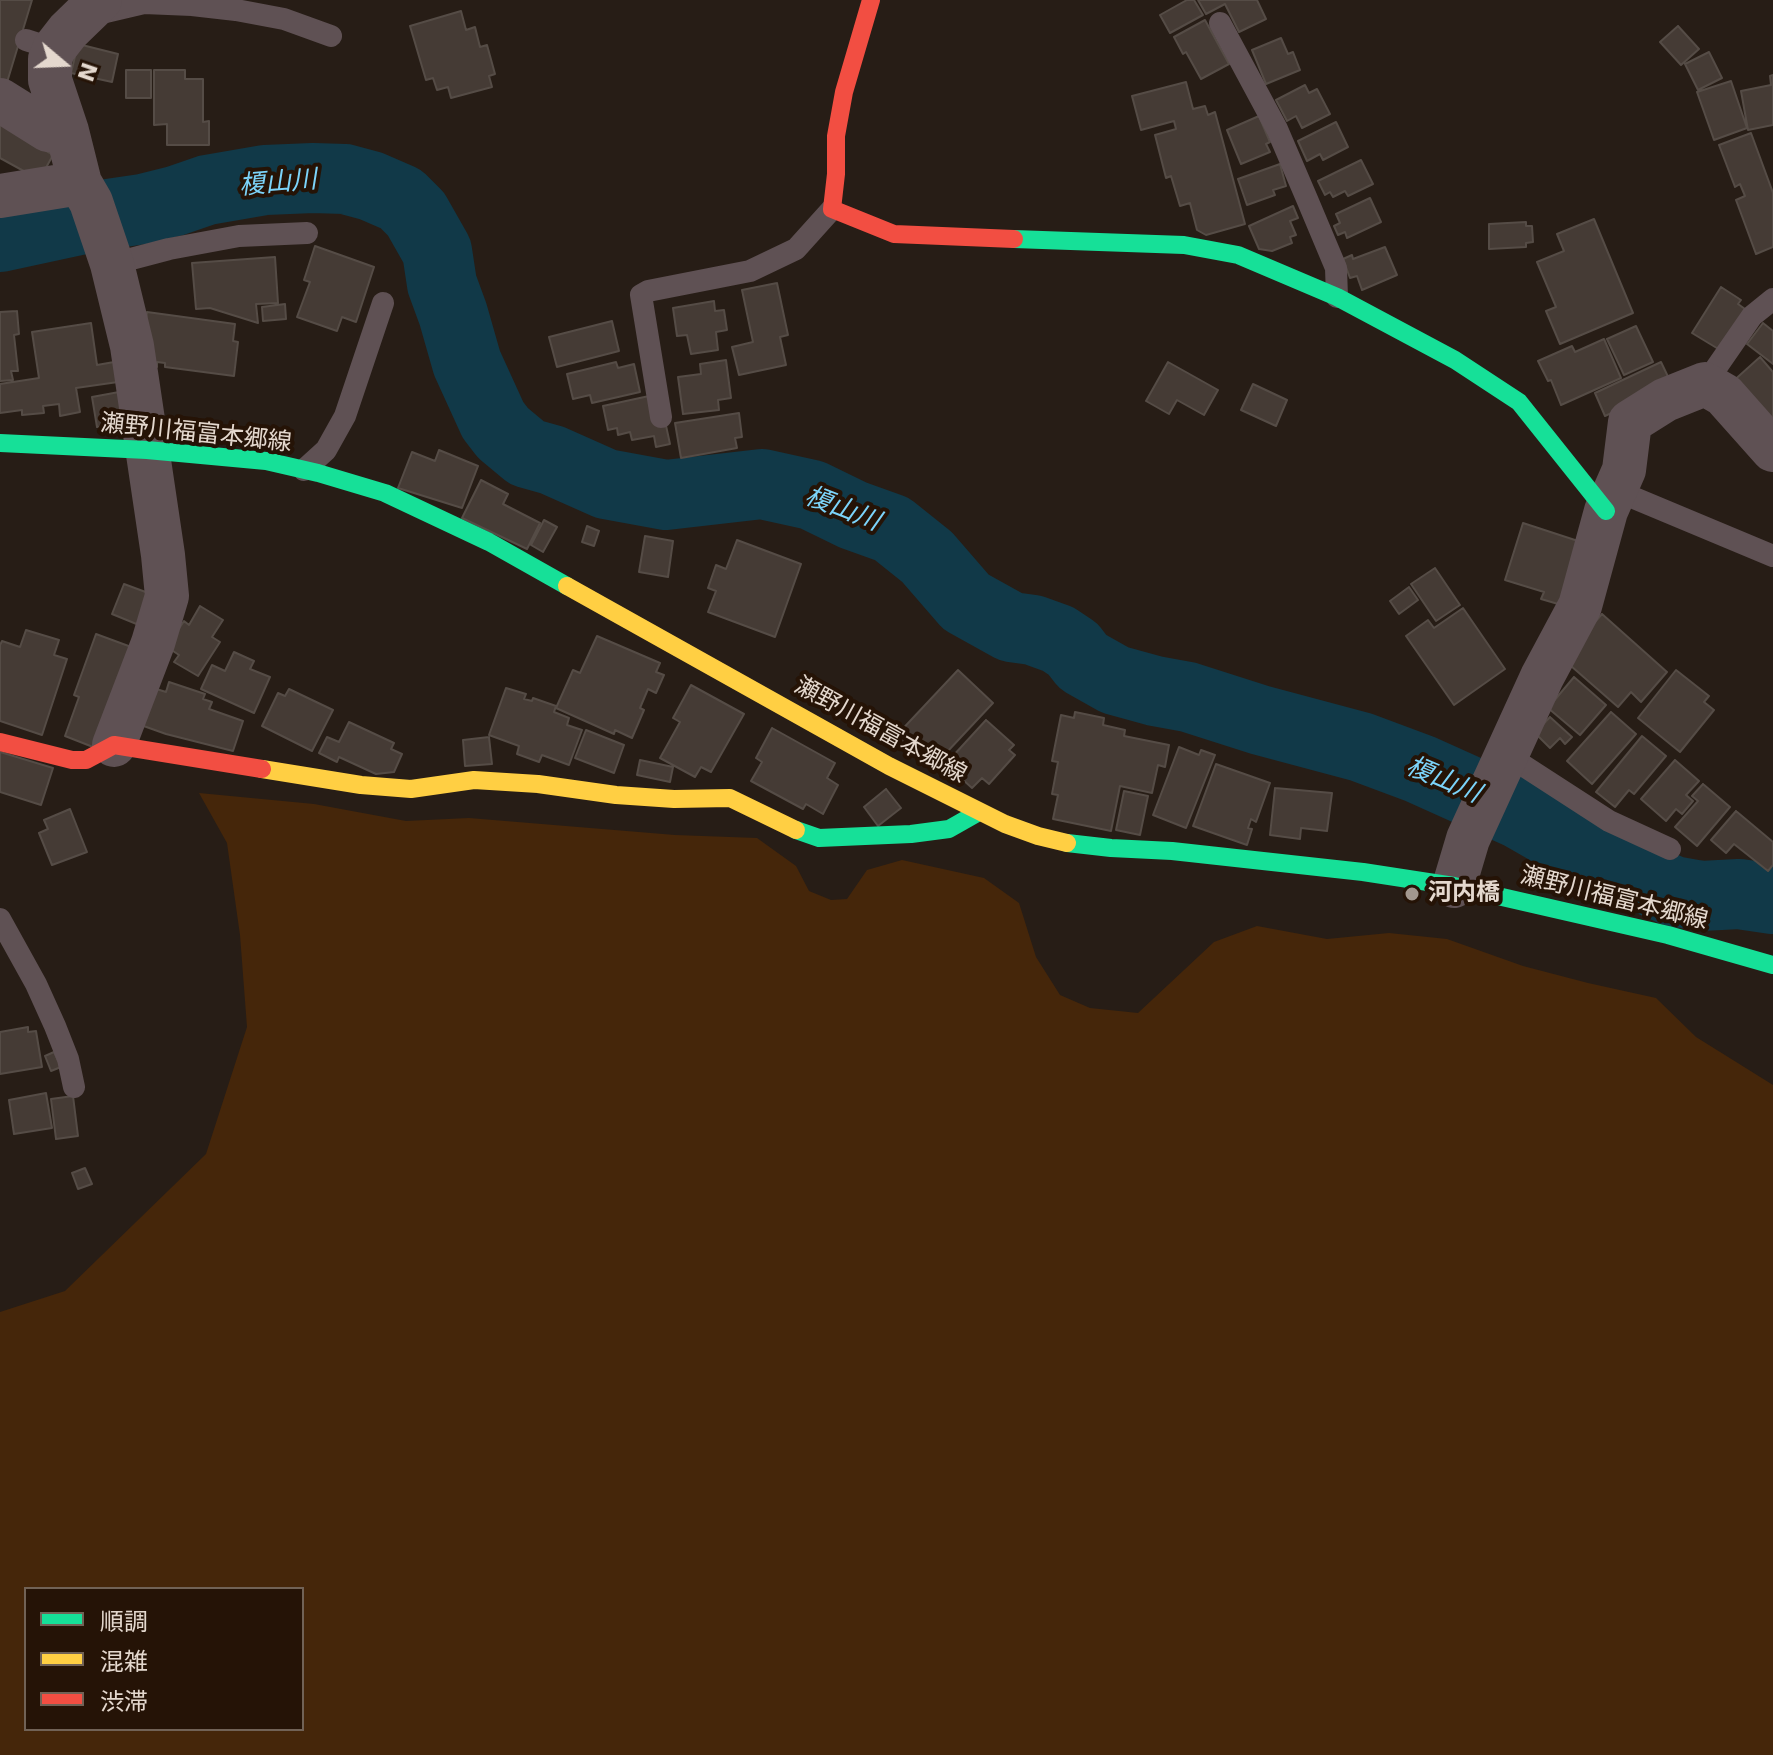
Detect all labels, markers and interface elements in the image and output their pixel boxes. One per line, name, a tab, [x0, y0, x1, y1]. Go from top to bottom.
north arrow	[24, 24, 104, 104]
text: N	[72, 59, 102, 85]
water label: 榎山川	[238, 165, 318, 203]
street label: 瀬野川福富本郷線	[99, 410, 293, 458]
water label: 榎山川	[800, 481, 884, 539]
street label: 瀬野川福富本郷線	[789, 672, 971, 790]
water label: 榎山川	[1401, 751, 1485, 811]
street label: 瀬野川福富本郷線	[1517, 862, 1711, 936]
place label: 河内橋	[1428, 880, 1500, 908]
marker: 河内橋	[1403, 885, 1421, 903]
legend	[24, 1587, 304, 1731]
text: 順調	[100, 1608, 148, 1636]
text: 混雑	[100, 1648, 148, 1676]
text: 渋滞	[100, 1688, 148, 1716]

